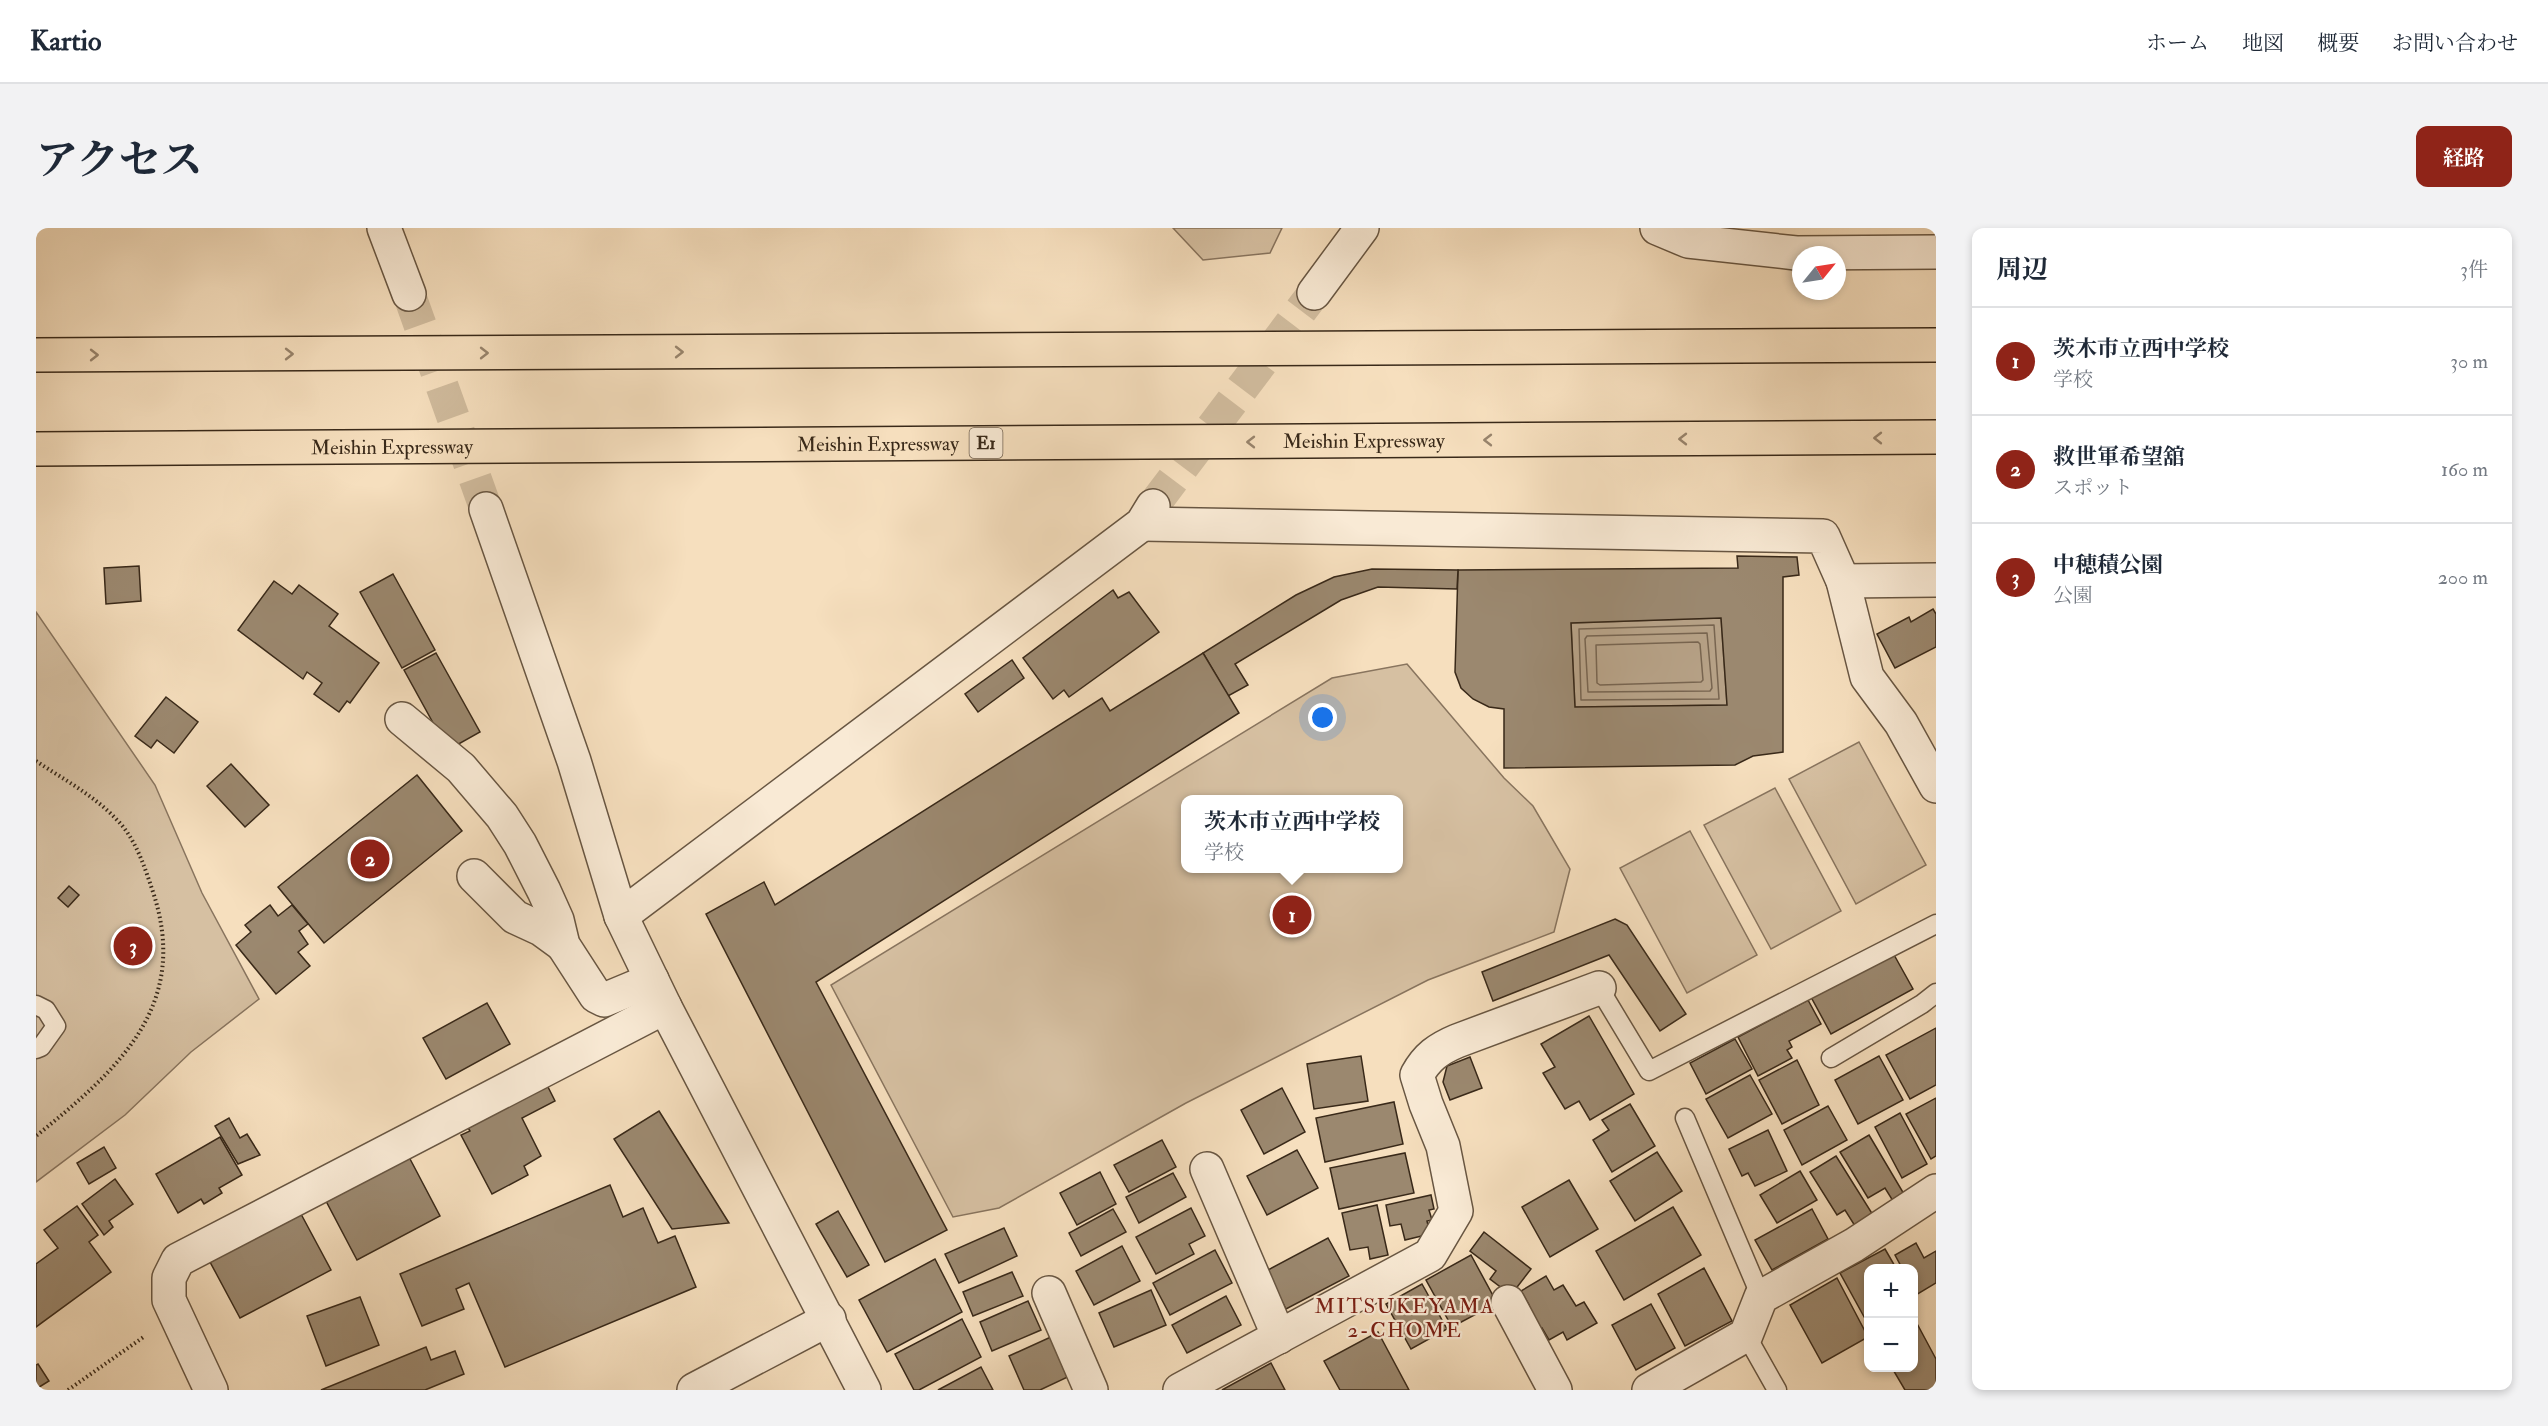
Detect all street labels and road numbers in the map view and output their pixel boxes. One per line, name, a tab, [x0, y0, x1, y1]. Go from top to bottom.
road number: E1	[970, 428, 1002, 458]
street label: Meishin Expressway	[1283, 428, 1446, 454]
street label: Meishin Expressway	[797, 431, 960, 457]
street label: Meishin Expressway	[311, 434, 474, 460]

